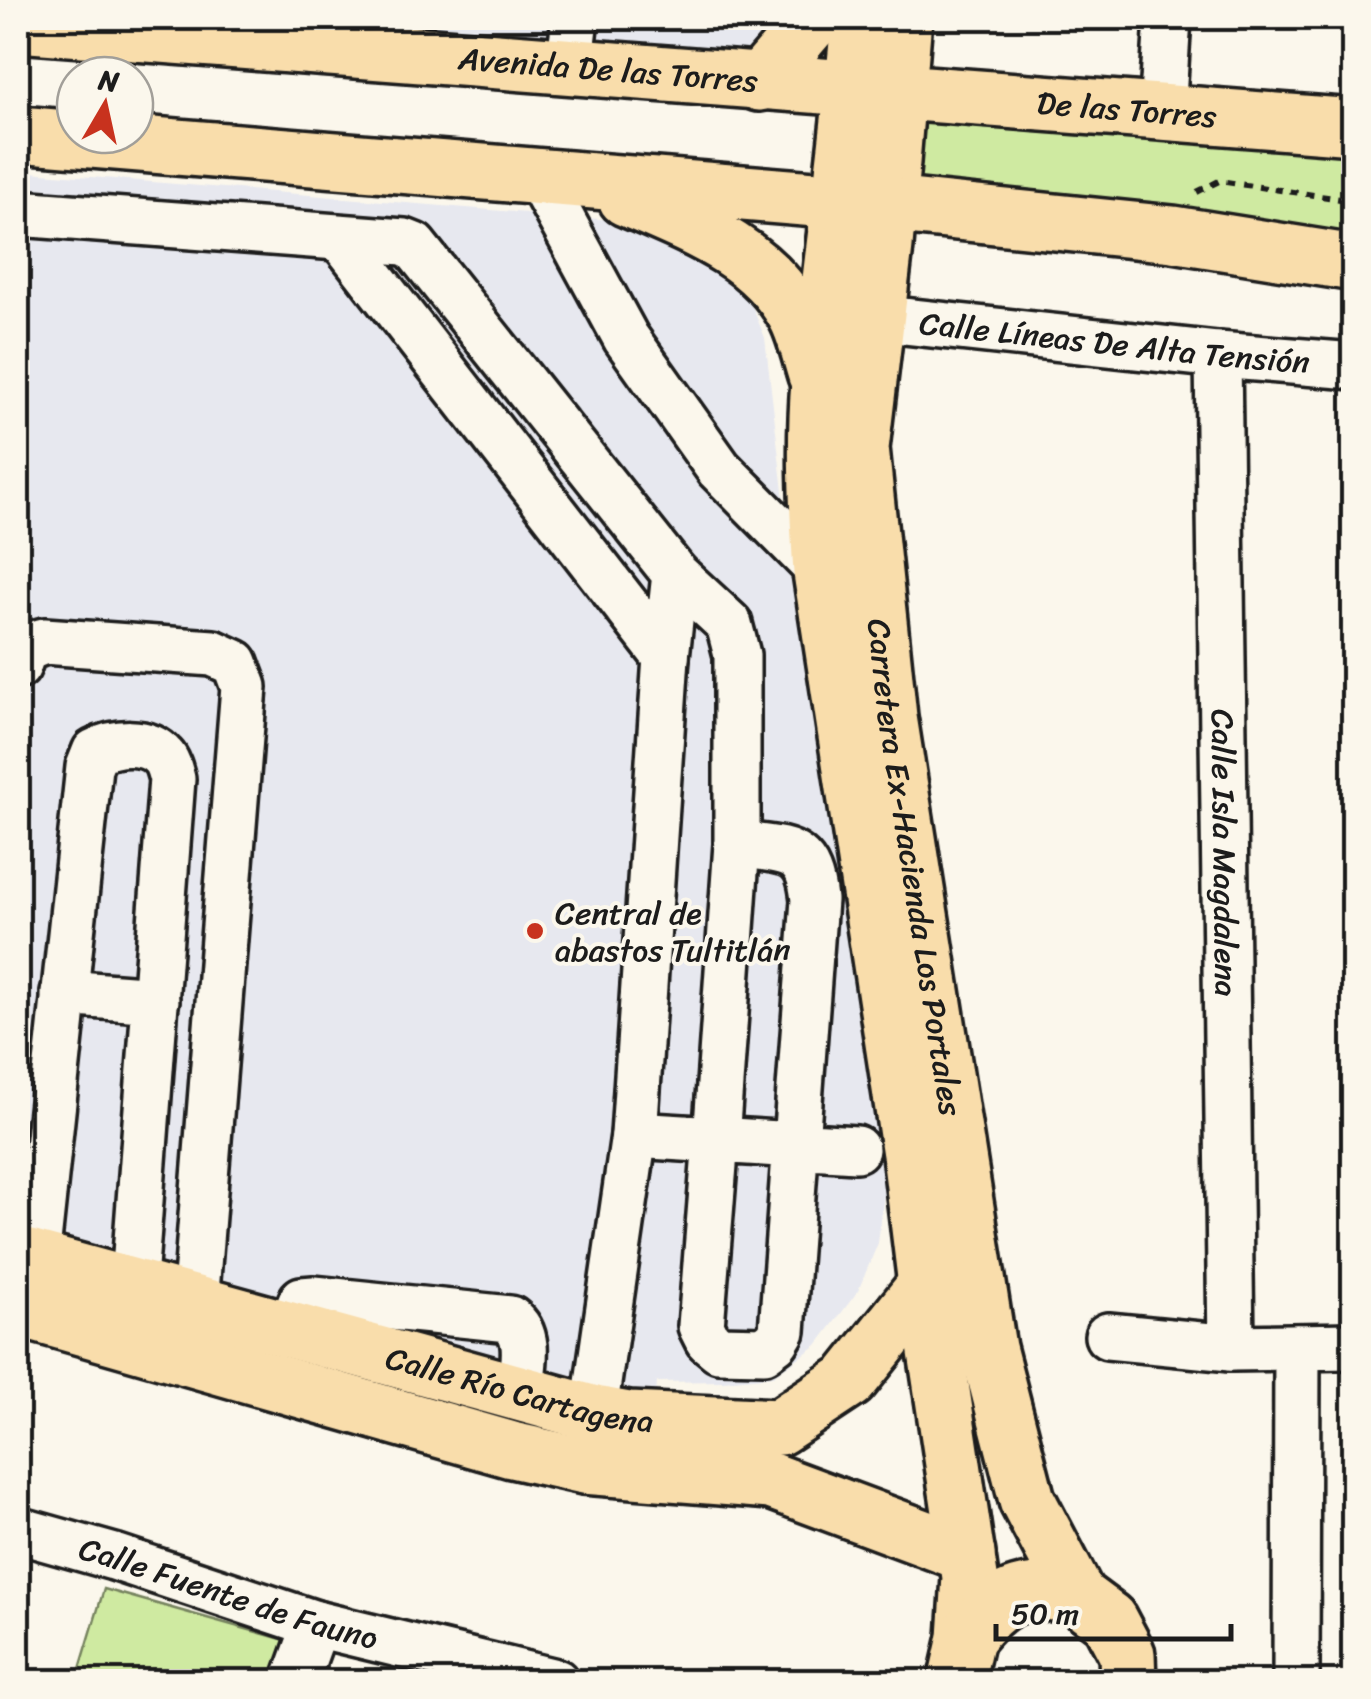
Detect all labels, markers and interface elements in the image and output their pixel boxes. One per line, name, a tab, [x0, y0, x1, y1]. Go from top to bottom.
street label: Avenida De las Torres	[455, 30, 760, 110]
north arrow	[55, 55, 155, 155]
text: N	[94, 55, 123, 107]
street label: De las Torres	[1035, 75, 1219, 145]
street label: Calle Líneas De Alta Tensión	[917, 295, 1312, 391]
street label: Carretera Ex-Hacienda Los Portales	[850, 616, 979, 1120]
street label: Calle Isla Magdalena	[1194, 709, 1254, 997]
place label: Central de abastos Tultitlán	[555, 885, 791, 979]
marker: Central de abastos Tultitlán	[524, 920, 546, 942]
street label: Calle Río Cartagena	[379, 1330, 655, 1450]
street label: Calle Fuente de Fauno	[72, 1521, 384, 1667]
scale bar	[996, 1579, 1231, 1641]
text: 50 m	[1011, 1587, 1079, 1641]

